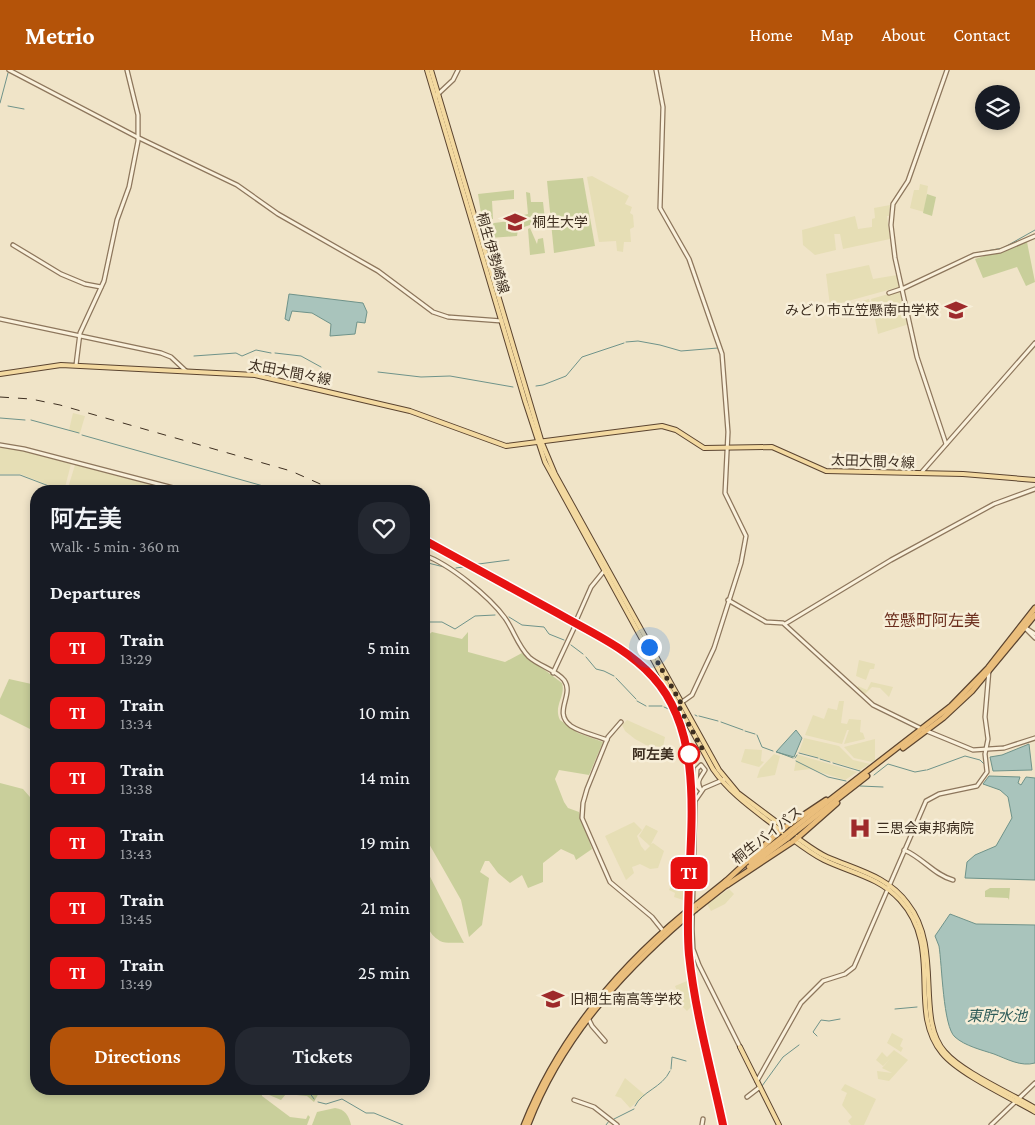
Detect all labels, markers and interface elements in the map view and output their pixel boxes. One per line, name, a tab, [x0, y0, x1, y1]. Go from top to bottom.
text: Metrio	[25, 22, 95, 49]
text: Home	[750, 25, 793, 45]
text: Map	[821, 25, 853, 45]
text: About	[881, 25, 925, 45]
text: Contact	[953, 25, 1010, 45]
map controls	[975, 85, 1020, 130]
button: layers	[975, 85, 1020, 130]
school or university icon: 桐生大学	[502, 209, 528, 235]
street label: 桐生伊勢崎線	[474, 210, 512, 296]
place label: 桐生大学	[532, 214, 588, 230]
school or university icon: みどり市立笠懸南中学校	[943, 297, 969, 323]
place label: みどり市立笠懸南中学校	[785, 302, 939, 318]
street label: 太田大間々線	[247, 356, 333, 388]
street label: 太田大間々線	[831, 452, 915, 470]
button: heart	[358, 502, 410, 554]
text: 阿左美	[50, 505, 122, 532]
text: Walk · 5 min · 360 m	[50, 538, 180, 555]
text: Departures	[50, 582, 141, 603]
district label: 笠懸町阿左美	[884, 612, 980, 629]
text: Train	[120, 629, 164, 650]
your location	[637, 635, 662, 660]
text: 5 min	[367, 637, 410, 658]
text: TI	[69, 638, 86, 658]
text: 13:29	[120, 650, 152, 667]
text: Train	[120, 694, 164, 715]
text: 10 min	[359, 702, 410, 723]
text: TI	[69, 703, 86, 723]
text: 13:34	[120, 715, 152, 732]
marker: 阿左美	[678, 743, 700, 765]
place label: 阿左美	[632, 746, 674, 762]
text: Train	[120, 759, 164, 780]
text: 14 min	[360, 767, 410, 788]
text: TI	[69, 768, 86, 788]
text: 13:38	[120, 780, 153, 797]
street label: 桐生バイパス	[729, 803, 805, 867]
hospital icon: 三思会東邦病院	[847, 815, 873, 841]
place label: 三思会東邦病院	[876, 820, 974, 836]
text: Train	[120, 824, 164, 845]
text: 19 min	[360, 832, 410, 853]
text: TI	[69, 833, 86, 853]
text: 13:43	[120, 845, 152, 862]
line badge: TI	[666, 857, 712, 889]
text: TI	[681, 863, 697, 883]
text: Train	[120, 889, 164, 910]
text: 21 min	[361, 897, 410, 918]
text: TI	[69, 898, 86, 918]
text: 13:45	[120, 910, 152, 927]
text: Train	[120, 954, 164, 975]
text: 25 min	[358, 962, 410, 983]
text: TI	[69, 963, 86, 983]
text: 13:49	[120, 975, 153, 992]
school or university icon: 旧桐生南高等学校	[540, 986, 566, 1012]
place label: 旧桐生南高等学校	[570, 991, 682, 1007]
water label: 東貯水池	[967, 1008, 1029, 1024]
button: Directions	[50, 1027, 225, 1085]
button: Tickets	[235, 1027, 410, 1085]

